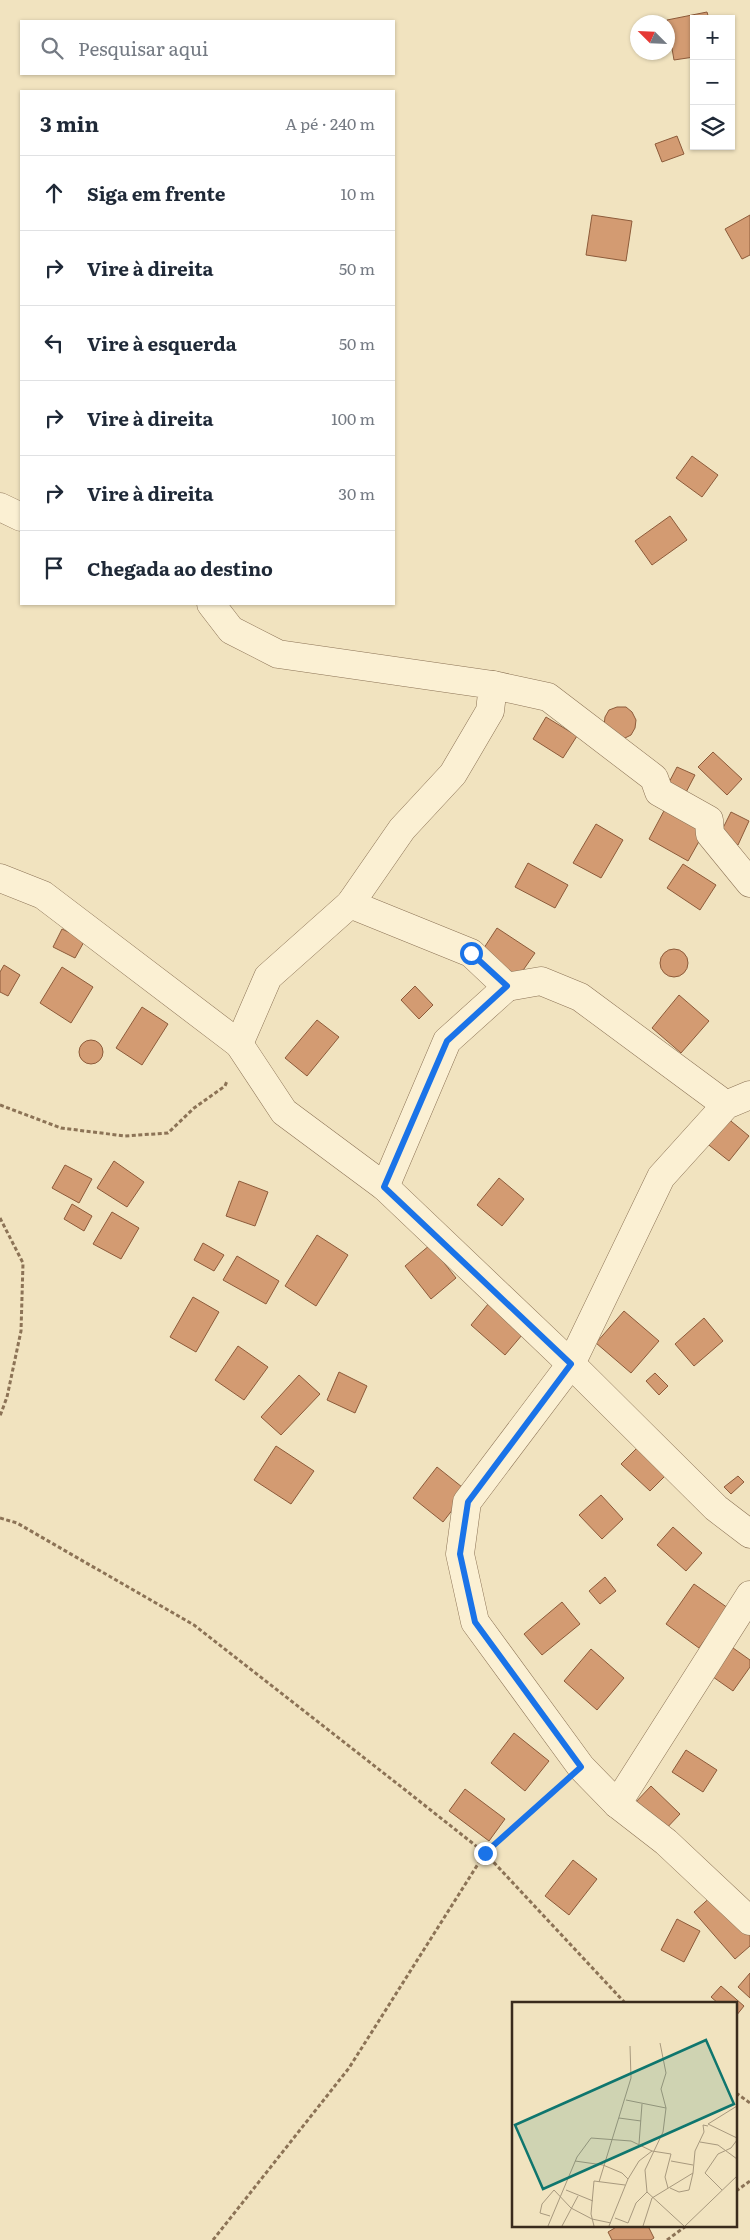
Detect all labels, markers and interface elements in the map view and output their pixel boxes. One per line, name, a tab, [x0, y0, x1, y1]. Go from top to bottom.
north arrow	[630, 15, 675, 60]
map controls	[690, 15, 735, 150]
button: +	[690, 15, 735, 60]
search box	[20, 20, 395, 75]
icon: search	[38, 34, 66, 62]
text: Pesquisar aqui	[78, 34, 208, 62]
button: −	[690, 60, 735, 105]
button: layers	[690, 105, 735, 150]
text: 3 min	[40, 107, 99, 138]
text: A pé · 240 m	[285, 111, 375, 135]
icon: ahead	[40, 179, 68, 207]
text: Siga em frente	[87, 179, 225, 207]
text: 10 m	[341, 181, 375, 205]
icon: right	[40, 254, 68, 282]
text: Vire à direita	[87, 254, 214, 282]
text: 50 m	[339, 256, 375, 280]
icon: left	[40, 329, 68, 357]
text: Vire à esquerda	[87, 329, 237, 357]
text: 50 m	[339, 331, 375, 355]
icon: right	[40, 404, 68, 432]
text: Vire à direita	[87, 404, 214, 432]
text: 100 m	[331, 406, 375, 430]
icon: right	[40, 479, 68, 507]
text: Vire à direita	[87, 479, 214, 507]
text: 30 m	[338, 481, 375, 505]
icon: arrive	[40, 554, 68, 582]
text: Chegada ao destino	[87, 554, 273, 582]
route start	[460, 942, 483, 965]
route end	[474, 1842, 497, 1865]
inset map	[512, 2002, 738, 2228]

